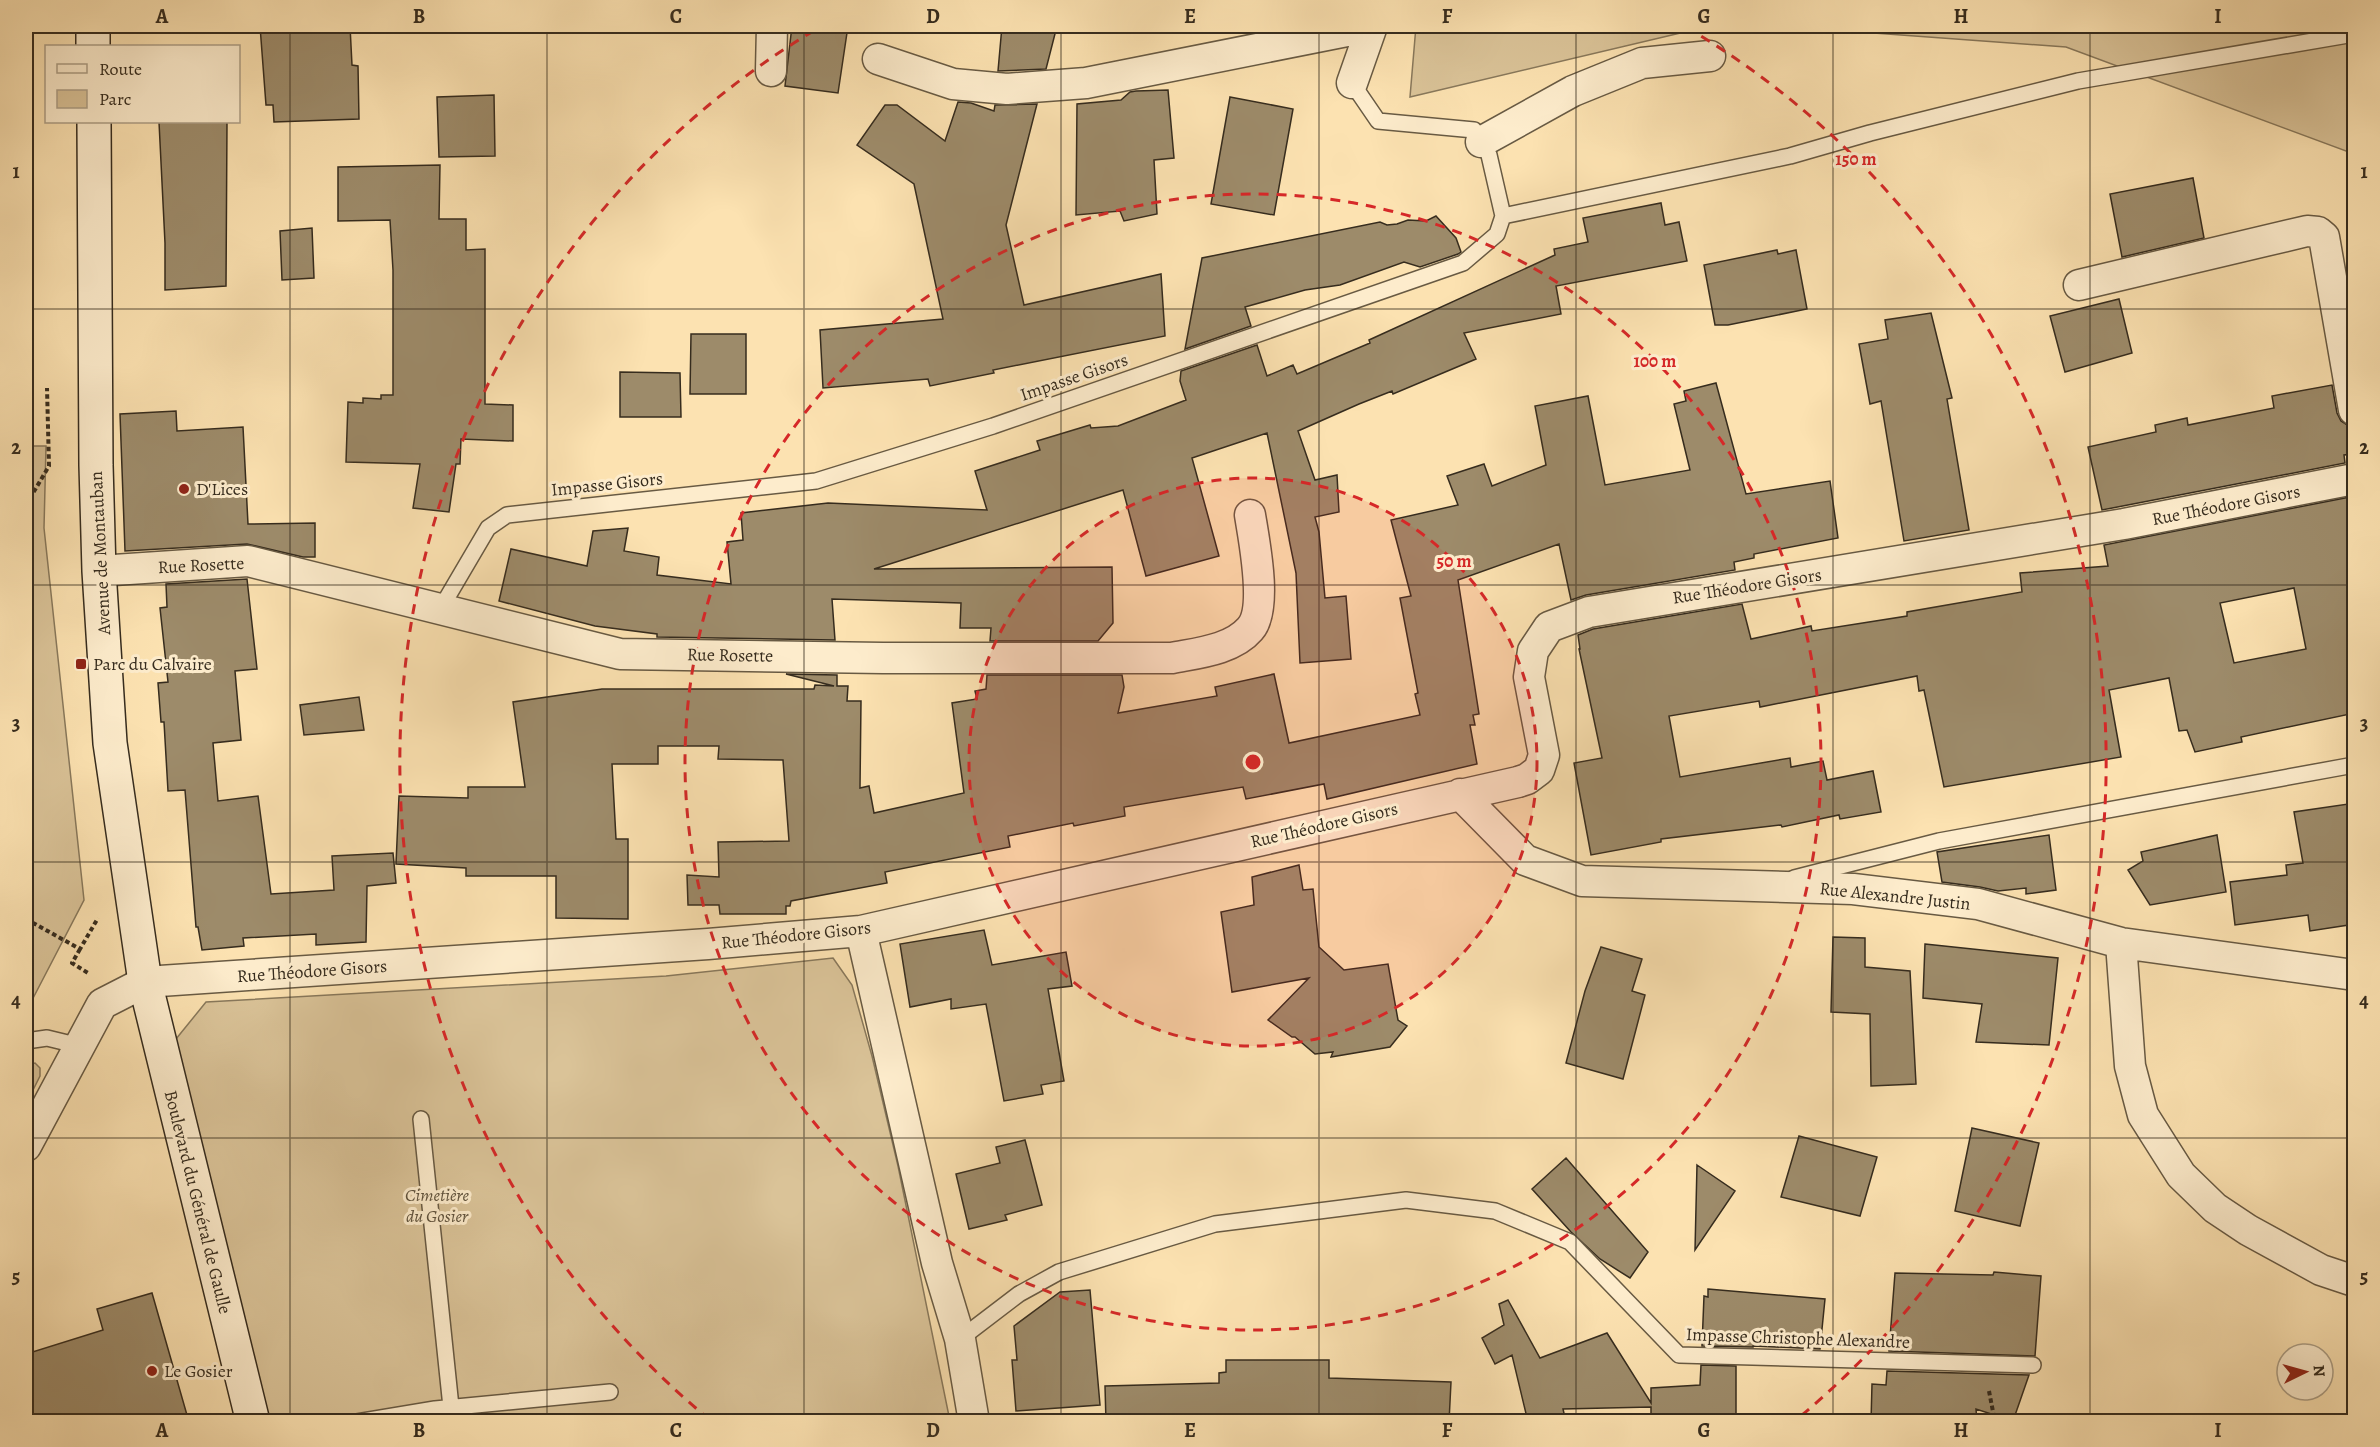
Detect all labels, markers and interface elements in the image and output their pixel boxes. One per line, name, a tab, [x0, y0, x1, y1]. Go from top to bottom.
text: A	[155, 3, 169, 30]
text: B	[413, 3, 425, 30]
text: C	[670, 3, 682, 30]
text: D	[926, 3, 940, 30]
text: E	[1184, 3, 1196, 30]
text: F	[1442, 3, 1453, 30]
text: G	[1697, 3, 1711, 30]
text: H	[1954, 3, 1969, 30]
text: I	[2214, 3, 2222, 30]
legend	[45, 45, 240, 123]
text: Route	[99, 57, 142, 81]
text: Parc	[99, 87, 131, 111]
text: 150 m	[1835, 147, 1877, 171]
text: 1	[12, 158, 20, 185]
text: 1	[2360, 158, 2368, 185]
street label: Impasse Gisors	[1017, 347, 1131, 407]
text: 100 m	[1634, 349, 1676, 373]
text: 2	[11, 434, 21, 461]
text: 2	[2359, 434, 2369, 461]
street label: Impasse Gisors	[550, 466, 664, 502]
street label: Avenue de Montauban	[84, 471, 116, 636]
place label: D'Lices	[196, 477, 248, 501]
street label: Rue Théodore Gisors	[2150, 479, 2302, 531]
marker: D'Lices	[177, 482, 191, 496]
text: 50 m	[1437, 549, 1471, 573]
street label: Rue Rosette	[157, 551, 245, 579]
street label: Rue Théodore Gisors	[1671, 562, 1823, 610]
street label: Rue Rosette	[687, 642, 773, 668]
place label: Parc du Calvaire	[93, 652, 212, 676]
marker: Parc du Calvaire	[74, 657, 88, 671]
text: 3	[12, 710, 20, 737]
text: 3	[2360, 710, 2368, 737]
centre of rings	[1243, 752, 1263, 772]
street label: Rue Théodore Gisors	[1248, 796, 1400, 854]
street label: Rue Alexandre Justin	[1818, 876, 1972, 916]
street label: Rue Théodore Gisors	[720, 915, 872, 955]
street label: Rue Théodore Gisors	[236, 954, 388, 988]
text: 4	[11, 987, 21, 1014]
text: 4	[2359, 987, 2369, 1014]
street label: Boulevard du Général de Gaulle	[159, 1088, 237, 1316]
park label: Cimetière du Gosier	[405, 1183, 469, 1228]
text: 5	[12, 1263, 20, 1290]
text: 5	[2360, 1263, 2368, 1290]
street label: Impasse Christophe Alexandre	[1686, 1322, 1910, 1354]
north arrow	[2275, 1342, 2335, 1402]
place label: Le Gosier	[164, 1359, 233, 1383]
marker: Le Gosier	[145, 1364, 159, 1378]
text: N	[2307, 1364, 2330, 1378]
text: A	[155, 1417, 169, 1444]
text: B	[413, 1417, 425, 1444]
text: C	[670, 1417, 682, 1444]
text: D	[926, 1417, 940, 1444]
text: E	[1184, 1417, 1196, 1444]
text: F	[1442, 1417, 1453, 1444]
text: G	[1697, 1417, 1711, 1444]
text: H	[1954, 1417, 1969, 1444]
text: I	[2214, 1417, 2222, 1444]

